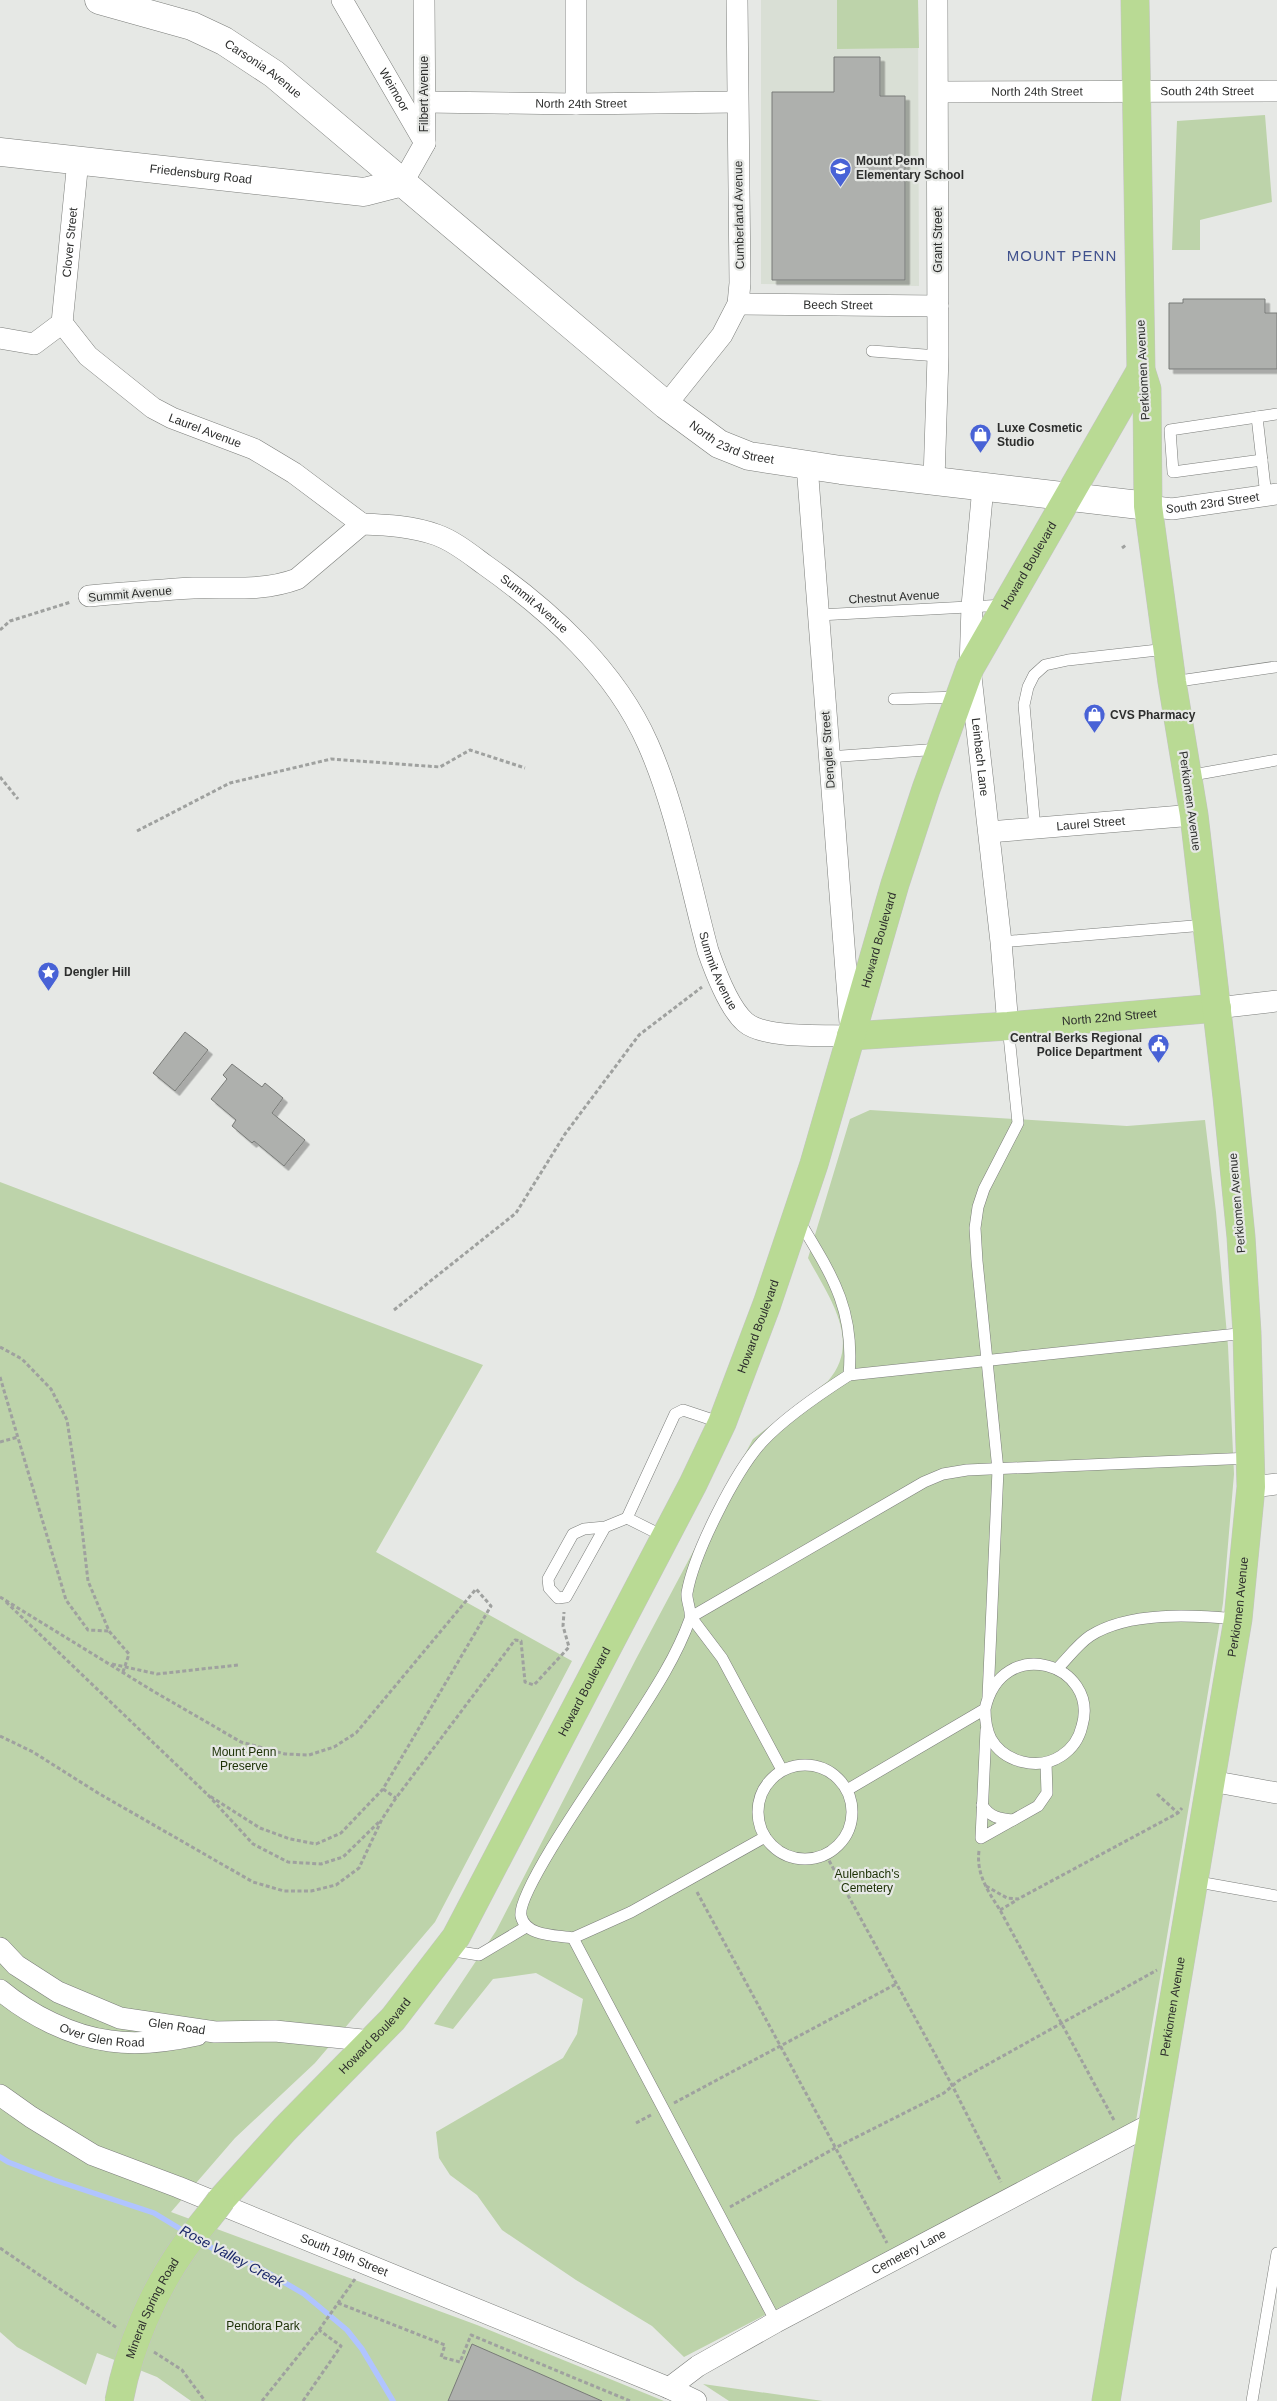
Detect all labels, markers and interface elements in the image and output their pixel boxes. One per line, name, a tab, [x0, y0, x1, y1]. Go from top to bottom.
street label: Carsonia Avenue	[222, 36, 305, 101]
street label: Filbert Avenue	[417, 55, 431, 132]
street label: Weimoor	[376, 66, 412, 114]
street label: South 24th Street	[1160, 84, 1254, 98]
street label: North 24th Street	[991, 85, 1083, 99]
street label: North 24th Street	[535, 96, 628, 111]
place label: Mount Penn Elementary School	[856, 154, 964, 182]
school or university icon: Mount Penn Elementary School	[828, 156, 852, 187]
street label: Cumberland Avenue	[731, 160, 747, 269]
street label: Friedensburg Road	[149, 161, 253, 187]
street label: Clover Street	[60, 206, 80, 278]
street label: Grant Street	[931, 207, 945, 273]
district label: MOUNT PENN	[1007, 247, 1117, 264]
street label: Beech Street	[803, 298, 873, 312]
street label: Perkiomen Avenue	[1133, 319, 1153, 421]
street label: Laurel Avenue	[167, 410, 244, 451]
street label: North 23rd Street	[687, 418, 776, 467]
place label: Luxe Cosmetic Studio	[997, 421, 1083, 449]
shop icon: Luxe Cosmetic Studio	[969, 423, 993, 454]
street label: South 23rd Street	[1165, 490, 1261, 516]
street label: Howard Boulevard	[998, 519, 1059, 612]
street label: Summit Avenue	[498, 571, 571, 636]
street label: Summit Avenue	[88, 583, 173, 605]
street label: Chestnut Avenue	[848, 588, 940, 606]
shop icon: CVS Pharmacy	[1082, 703, 1106, 734]
place label: CVS Pharmacy	[1110, 708, 1196, 722]
street label: Dengler Street	[818, 710, 838, 789]
street label: Leinbach Lane	[969, 717, 991, 797]
street label: Perkiomen Avenue	[1176, 750, 1204, 852]
street label: Laurel Street	[1056, 814, 1126, 833]
street label: Howard Boulevard	[858, 891, 899, 989]
street label: Summit Avenue	[696, 930, 740, 1013]
place icon: Dengler Hill	[36, 960, 60, 991]
place label: Dengler Hill	[64, 965, 131, 979]
street label: North 22nd Street	[1061, 1006, 1158, 1028]
place label: Central Berks Regional Police Department	[1010, 1031, 1142, 1059]
public building icon: Central Berks Regional Police Department	[1146, 1033, 1170, 1064]
street label: Perkiomen Avenue	[1226, 1152, 1248, 1254]
street label: Howard Boulevard	[734, 1278, 782, 1375]
street label: Perkiomen Avenue	[1225, 1556, 1251, 1658]
street label: Howard Boulevard	[555, 1645, 613, 1739]
park label: Mount Penn Preserve	[212, 1745, 276, 1773]
park label: Aulenbach's Cemetery	[834, 1867, 900, 1895]
street label: Perkiomen Avenue	[1157, 1955, 1188, 2057]
street label: Howard Boulevard	[336, 1995, 414, 2077]
street label: Glen Road	[147, 2015, 206, 2037]
street label: Over Glen Road	[57, 2020, 145, 2050]
water label: Rose Valley Creek	[177, 2222, 288, 2291]
street label: Cemetery Lane	[869, 2226, 949, 2277]
street label: South 19th Street	[298, 2231, 391, 2279]
street label: Mineral Spring Road	[123, 2255, 182, 2360]
park label: Pendora Park	[226, 2319, 301, 2333]

